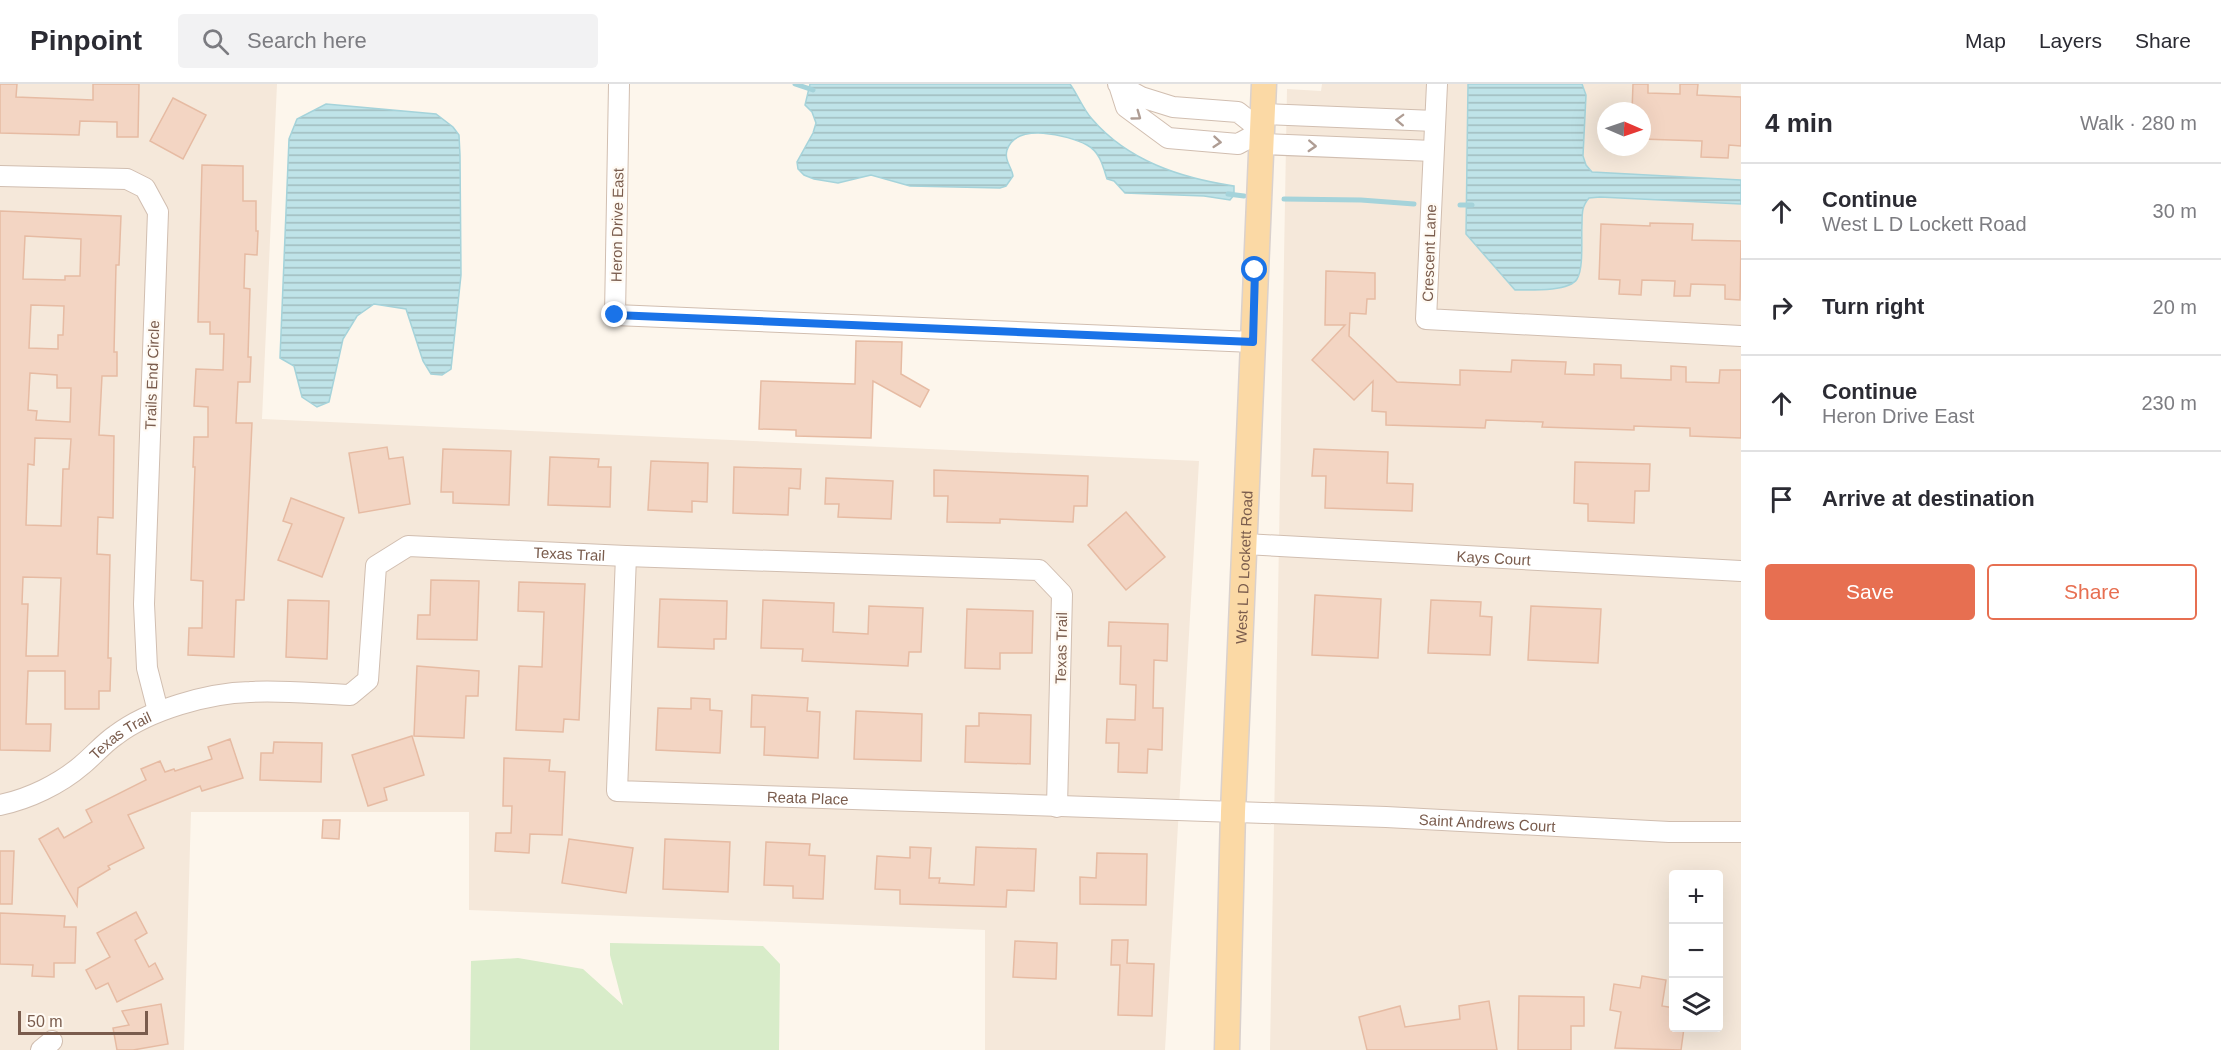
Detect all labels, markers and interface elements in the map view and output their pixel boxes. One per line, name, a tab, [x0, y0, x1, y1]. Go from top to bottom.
search box	[178, 14, 598, 68]
text: Pinpoint	[30, 25, 142, 56]
icon: search	[199, 25, 232, 58]
text: Search here	[247, 28, 367, 53]
text: Map	[1965, 29, 2006, 52]
text: Layers	[2039, 29, 2102, 52]
text: Share	[2135, 29, 2191, 52]
north arrow	[1597, 102, 1651, 156]
text: 4 min	[1765, 108, 1833, 138]
one-way arrow	[1131, 109, 1142, 120]
text: Walk · 280 m	[2080, 112, 2197, 134]
one-way arrow	[1395, 113, 1404, 126]
one-way arrow	[1212, 135, 1221, 148]
one-way arrow	[1308, 140, 1317, 152]
street label: Heron Drive East	[608, 167, 627, 282]
text: Continue	[1822, 187, 1917, 212]
icon: ahead	[1765, 195, 1798, 228]
text: 30 m	[2153, 200, 2197, 222]
street label: Crescent Lane	[1419, 204, 1439, 302]
text: West L D Lockett Road	[1822, 213, 2027, 235]
route start	[1241, 256, 1267, 282]
icon: right	[1765, 291, 1798, 324]
text: Turn right	[1822, 294, 1924, 319]
text: 20 m	[2153, 296, 2197, 318]
route end	[601, 301, 627, 327]
street label: Trails End Circle	[142, 320, 162, 430]
text: Continue	[1822, 379, 1917, 404]
icon: ahead	[1765, 387, 1798, 420]
text: 230 m	[2141, 392, 2197, 414]
text: Heron Drive East	[1822, 405, 1974, 427]
icon: arrive	[1765, 483, 1798, 516]
text: Arrive at destination	[1822, 486, 2035, 511]
street label: West L D Lockett Road	[1232, 490, 1255, 644]
street label: Texas Trail	[533, 543, 605, 564]
street label: Kays Court	[1456, 547, 1532, 568]
button: Save	[1765, 564, 1975, 620]
button: Share	[1987, 564, 2197, 620]
street label: Texas Trail	[1052, 612, 1070, 684]
street label: Texas Trail	[86, 708, 154, 762]
street label: Reata Place	[767, 788, 849, 807]
street label: Saint Andrews Court	[1418, 810, 1557, 835]
map controls	[1669, 870, 1723, 1032]
button: +	[1669, 870, 1723, 924]
button: −	[1669, 924, 1723, 978]
button: layers	[1669, 978, 1723, 1032]
scale bar	[18, 1008, 148, 1036]
text: 50 m	[27, 1013, 63, 1030]

